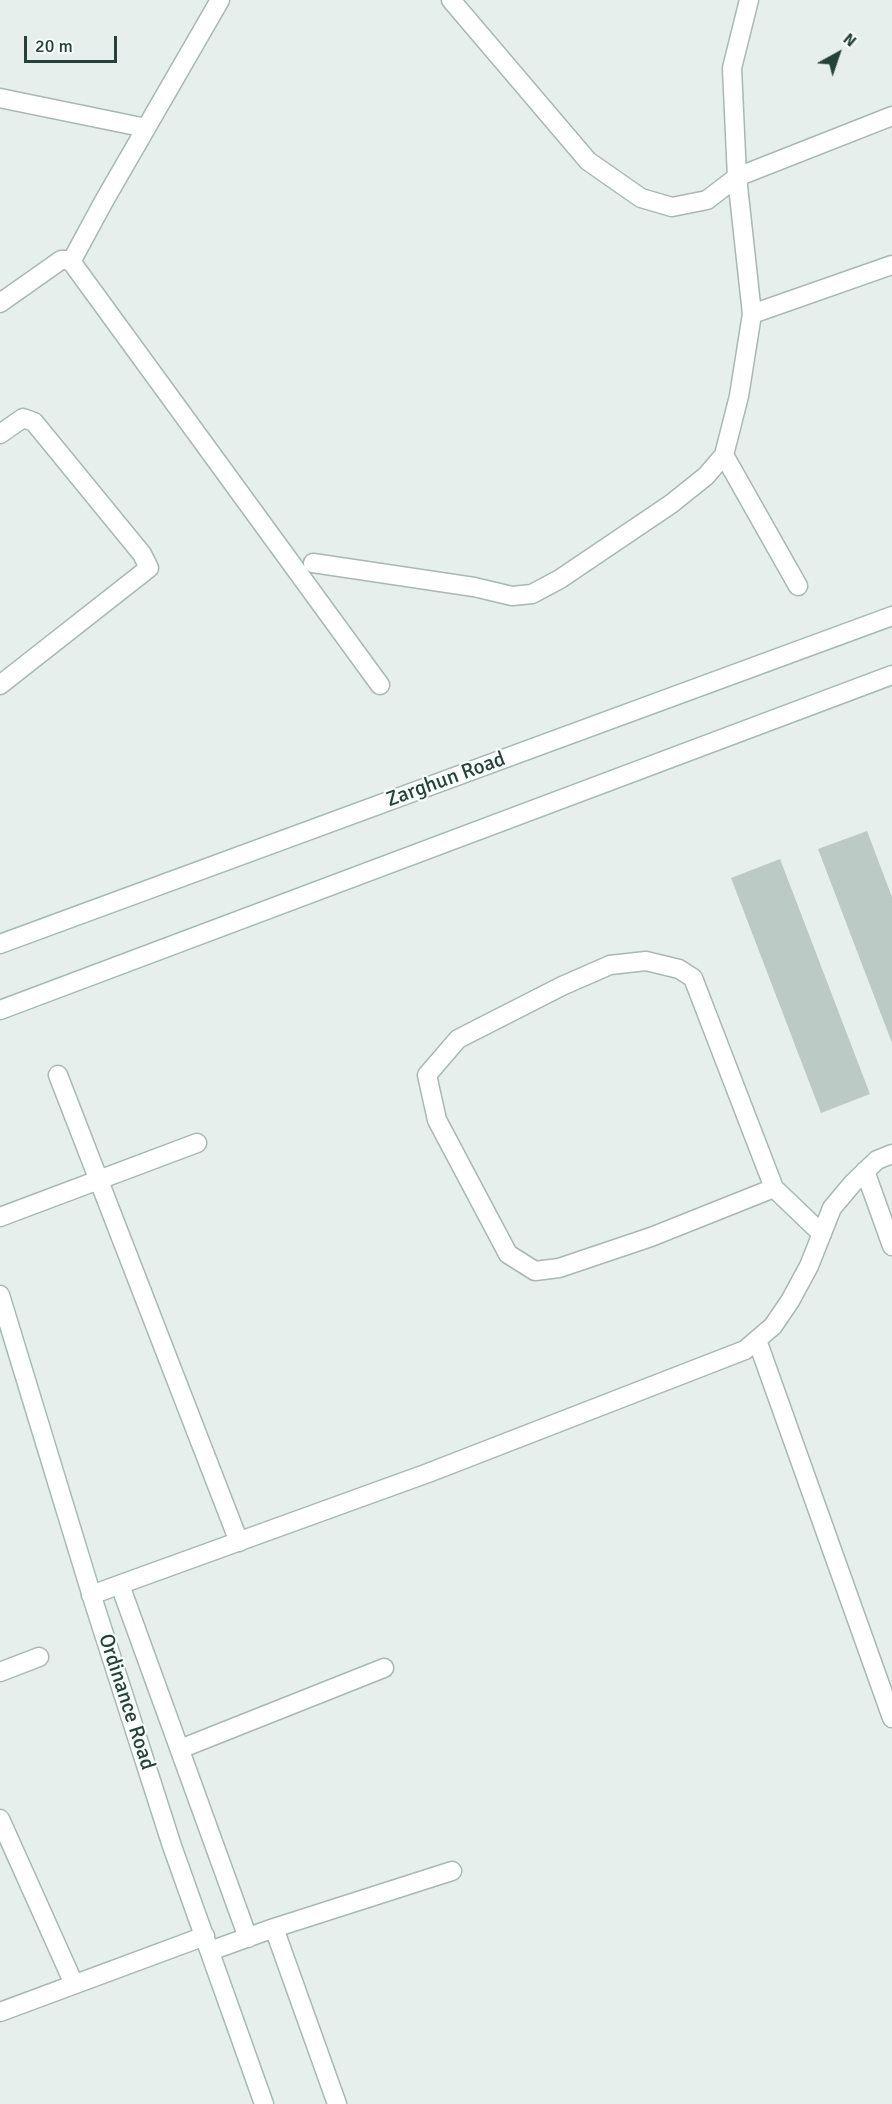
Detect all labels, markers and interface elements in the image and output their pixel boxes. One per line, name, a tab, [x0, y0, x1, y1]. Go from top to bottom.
scale bar	[27, 24, 120, 62]
north arrow	[808, 24, 868, 84]
text: N	[839, 29, 860, 51]
text: 20 m	[35, 35, 73, 57]
street label: Zarghun Road	[383, 747, 509, 813]
street label: Ordinance Road	[92, 1631, 160, 1773]

